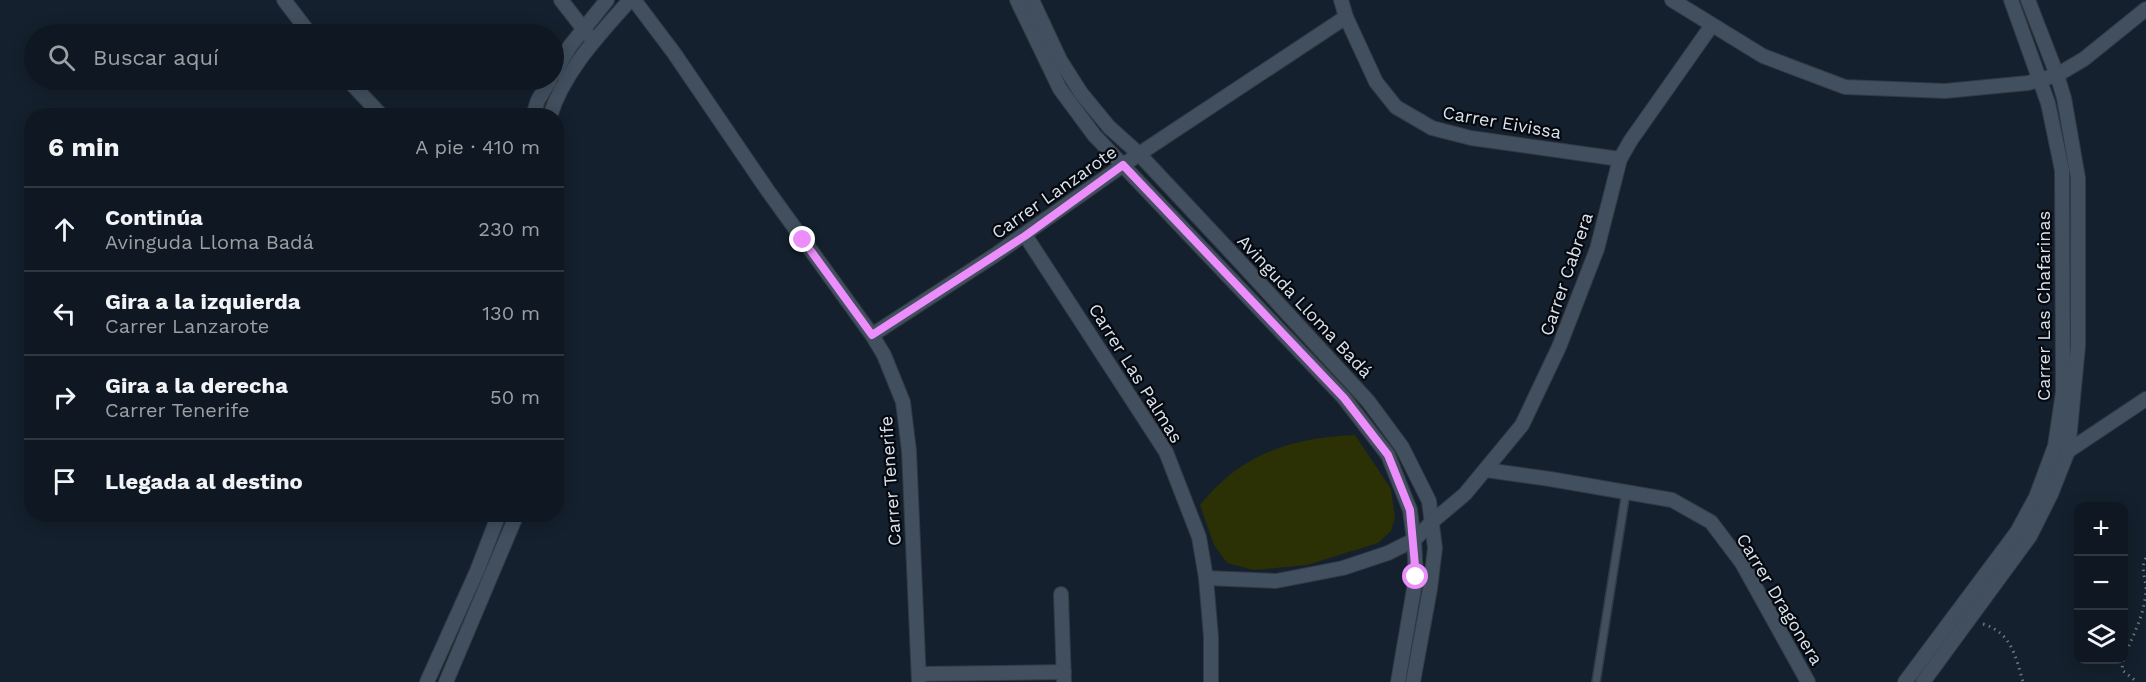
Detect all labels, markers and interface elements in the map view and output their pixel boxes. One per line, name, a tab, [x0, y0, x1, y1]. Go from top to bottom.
search box	[24, 24, 564, 90]
icon: search	[45, 41, 78, 74]
text: Buscar aquí	[93, 45, 219, 70]
street label: Carrer Eivissa	[1441, 101, 1563, 143]
text: 6 min	[48, 132, 120, 162]
text: A pie · 410 m	[415, 135, 540, 159]
street label: Carrer Lanzarote	[987, 141, 1121, 243]
text: Continúa	[105, 205, 203, 230]
street label: Carrer Cabrera	[1535, 210, 1597, 338]
street label: Carrer Las Chafarinas	[2033, 211, 2054, 401]
icon: ahead	[48, 213, 81, 246]
text: 230 m	[478, 217, 540, 241]
route end	[789, 226, 815, 252]
text: Avinguda Lloma Badá	[105, 230, 314, 254]
street label: Avinguda Lloma Badá	[1233, 230, 1377, 382]
text: Gira a la izquierda	[105, 289, 301, 314]
icon: left	[48, 297, 81, 330]
street label: Carrer Las Palmas	[1085, 299, 1187, 447]
text: 130 m	[482, 301, 540, 325]
text: Carrer Lanzarote	[105, 314, 269, 338]
text: Gira a la derecha	[105, 373, 288, 398]
icon: right	[48, 381, 81, 414]
text: 50 m	[490, 385, 540, 409]
text: Carrer Tenerife	[105, 398, 250, 422]
street label: Carrer Tenerife	[875, 415, 905, 547]
icon: arrive	[48, 465, 81, 498]
text: Llegada al destino	[105, 469, 303, 494]
map controls	[2074, 502, 2128, 664]
button: +	[2074, 502, 2128, 556]
street label: Carrer Dragonera	[1732, 529, 1828, 669]
button: −	[2074, 556, 2128, 610]
route start	[1402, 563, 1428, 589]
button: layers	[2074, 610, 2128, 664]

